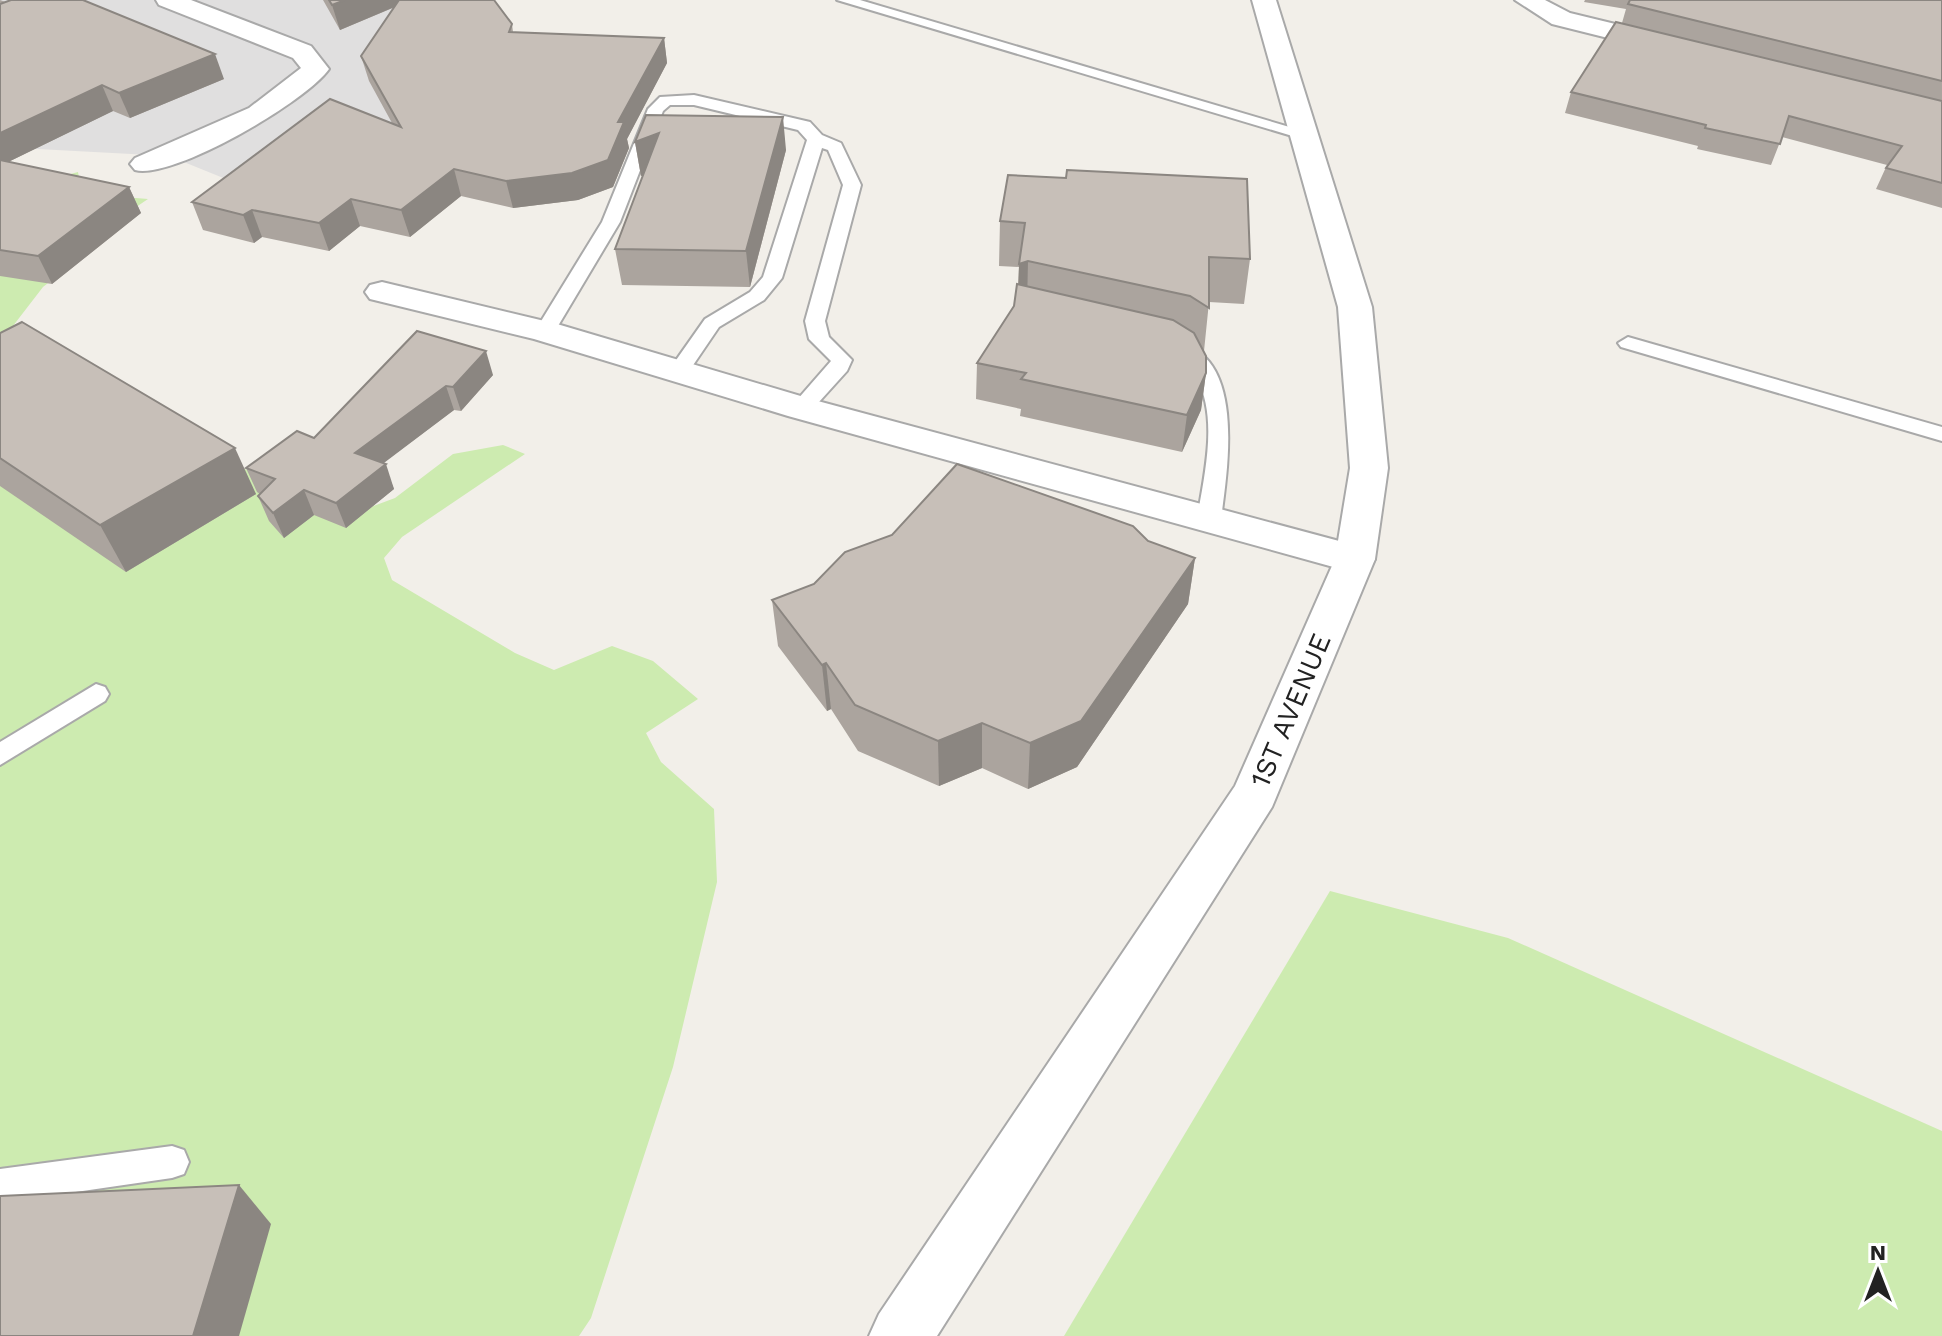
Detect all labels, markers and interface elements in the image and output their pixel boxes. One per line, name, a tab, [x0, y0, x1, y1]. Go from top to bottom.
street label: 1ST AVENUE	[1243, 628, 1338, 792]
north arrow	[1838, 1232, 1918, 1312]
text: N	[1870, 1240, 1886, 1265]

